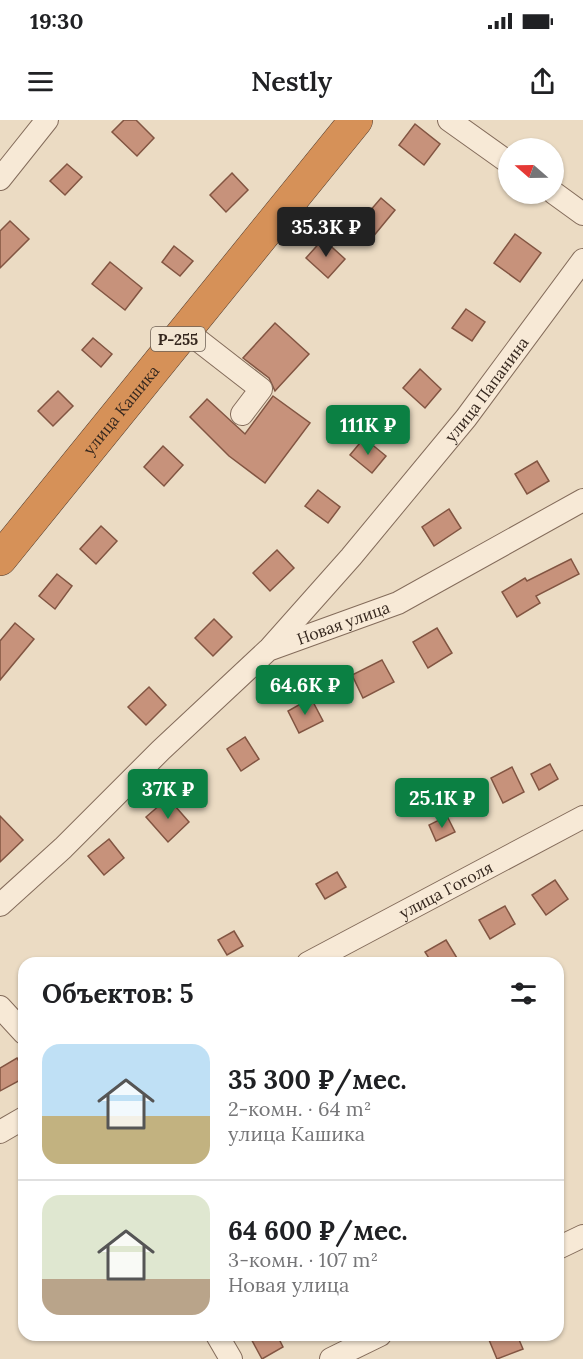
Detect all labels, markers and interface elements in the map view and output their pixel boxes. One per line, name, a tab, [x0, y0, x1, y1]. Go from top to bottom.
text: 19:30	[30, 7, 83, 35]
text: Nestly	[251, 64, 332, 98]
icon: menu	[24, 65, 57, 98]
icon: share	[526, 65, 559, 98]
north arrow	[498, 138, 564, 204]
map controls	[498, 138, 564, 204]
pin: 35.3K ₽	[271, 207, 381, 258]
text: 35.3K ₽	[291, 214, 361, 239]
road number: Р-255	[151, 327, 205, 351]
street label: улица Папанина	[440, 333, 533, 446]
street label: улица Кашика	[79, 361, 163, 459]
pin: 111K ₽	[319, 405, 417, 456]
text: 111K ₽	[340, 412, 396, 437]
street label: Новая улица	[294, 597, 392, 649]
pin: 64.6K ₽	[250, 665, 360, 716]
text: 64.6K ₽	[270, 672, 340, 697]
pin: 37K ₽	[126, 769, 210, 820]
text: 37K ₽	[142, 776, 194, 801]
pin: 25.1K ₽	[387, 778, 497, 829]
text: 25.1K ₽	[409, 785, 475, 810]
street label: улица Гоголя	[396, 857, 496, 923]
text: Объектов: 5	[42, 977, 194, 1010]
icon: filters	[507, 977, 540, 1010]
text: 35 300 ₽/мес.	[228, 1063, 407, 1096]
icon: home	[90, 1068, 162, 1140]
text: 2-комн. · 64 m²	[228, 1096, 371, 1121]
text: улица Кашика	[228, 1121, 365, 1146]
text: 64 600 ₽/мес.	[228, 1214, 407, 1247]
icon: home	[90, 1219, 162, 1291]
text: 3-комн. · 107 m²	[228, 1247, 378, 1272]
text: Новая улица	[228, 1272, 349, 1297]

